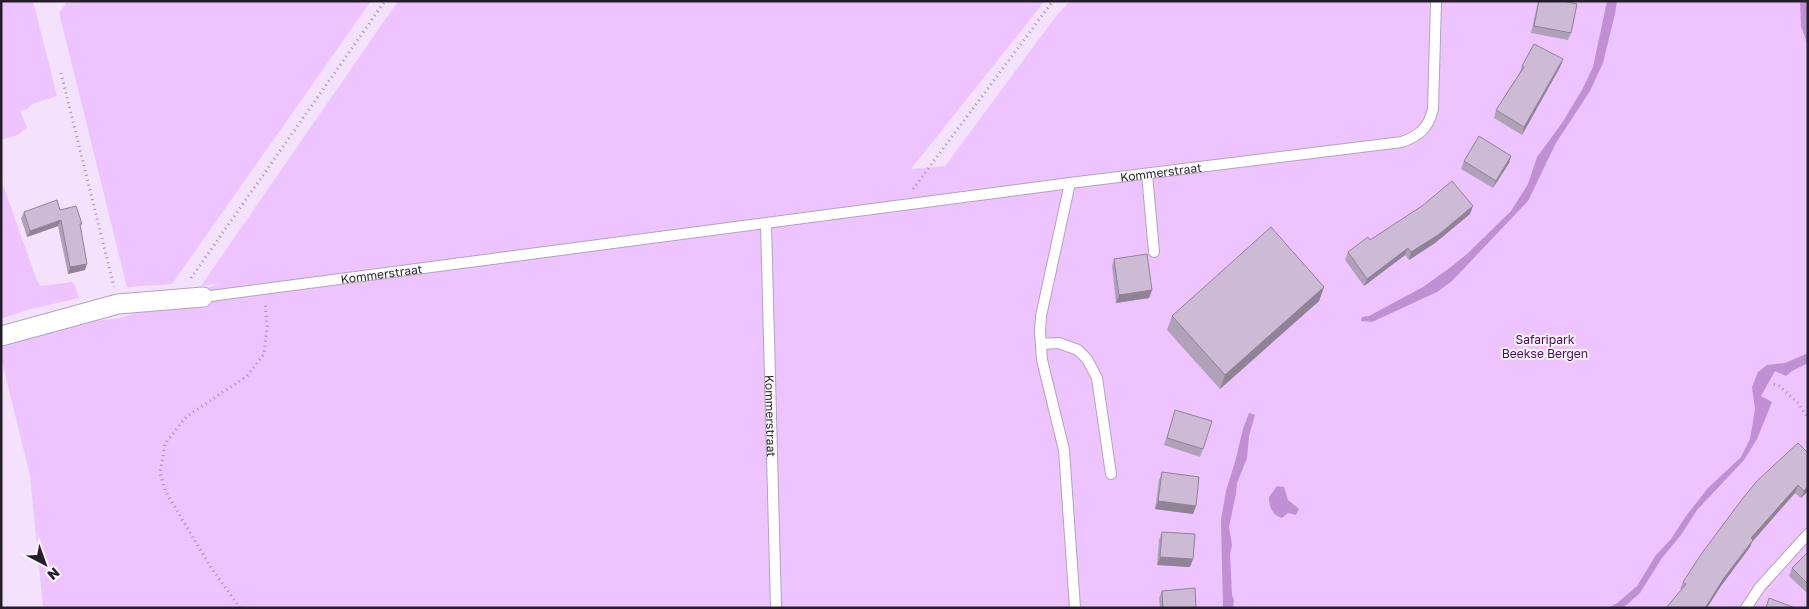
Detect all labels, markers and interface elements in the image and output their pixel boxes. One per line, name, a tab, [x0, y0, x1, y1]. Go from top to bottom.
street label: Kommerstraat	[1119, 159, 1203, 184]
street label: Kommerstraat	[340, 261, 423, 286]
park label: Safaripark Beekse Bergen	[1502, 332, 1588, 361]
street label: Kommerstraat	[762, 375, 780, 457]
north arrow	[20, 539, 70, 589]
text: N	[44, 564, 63, 584]

